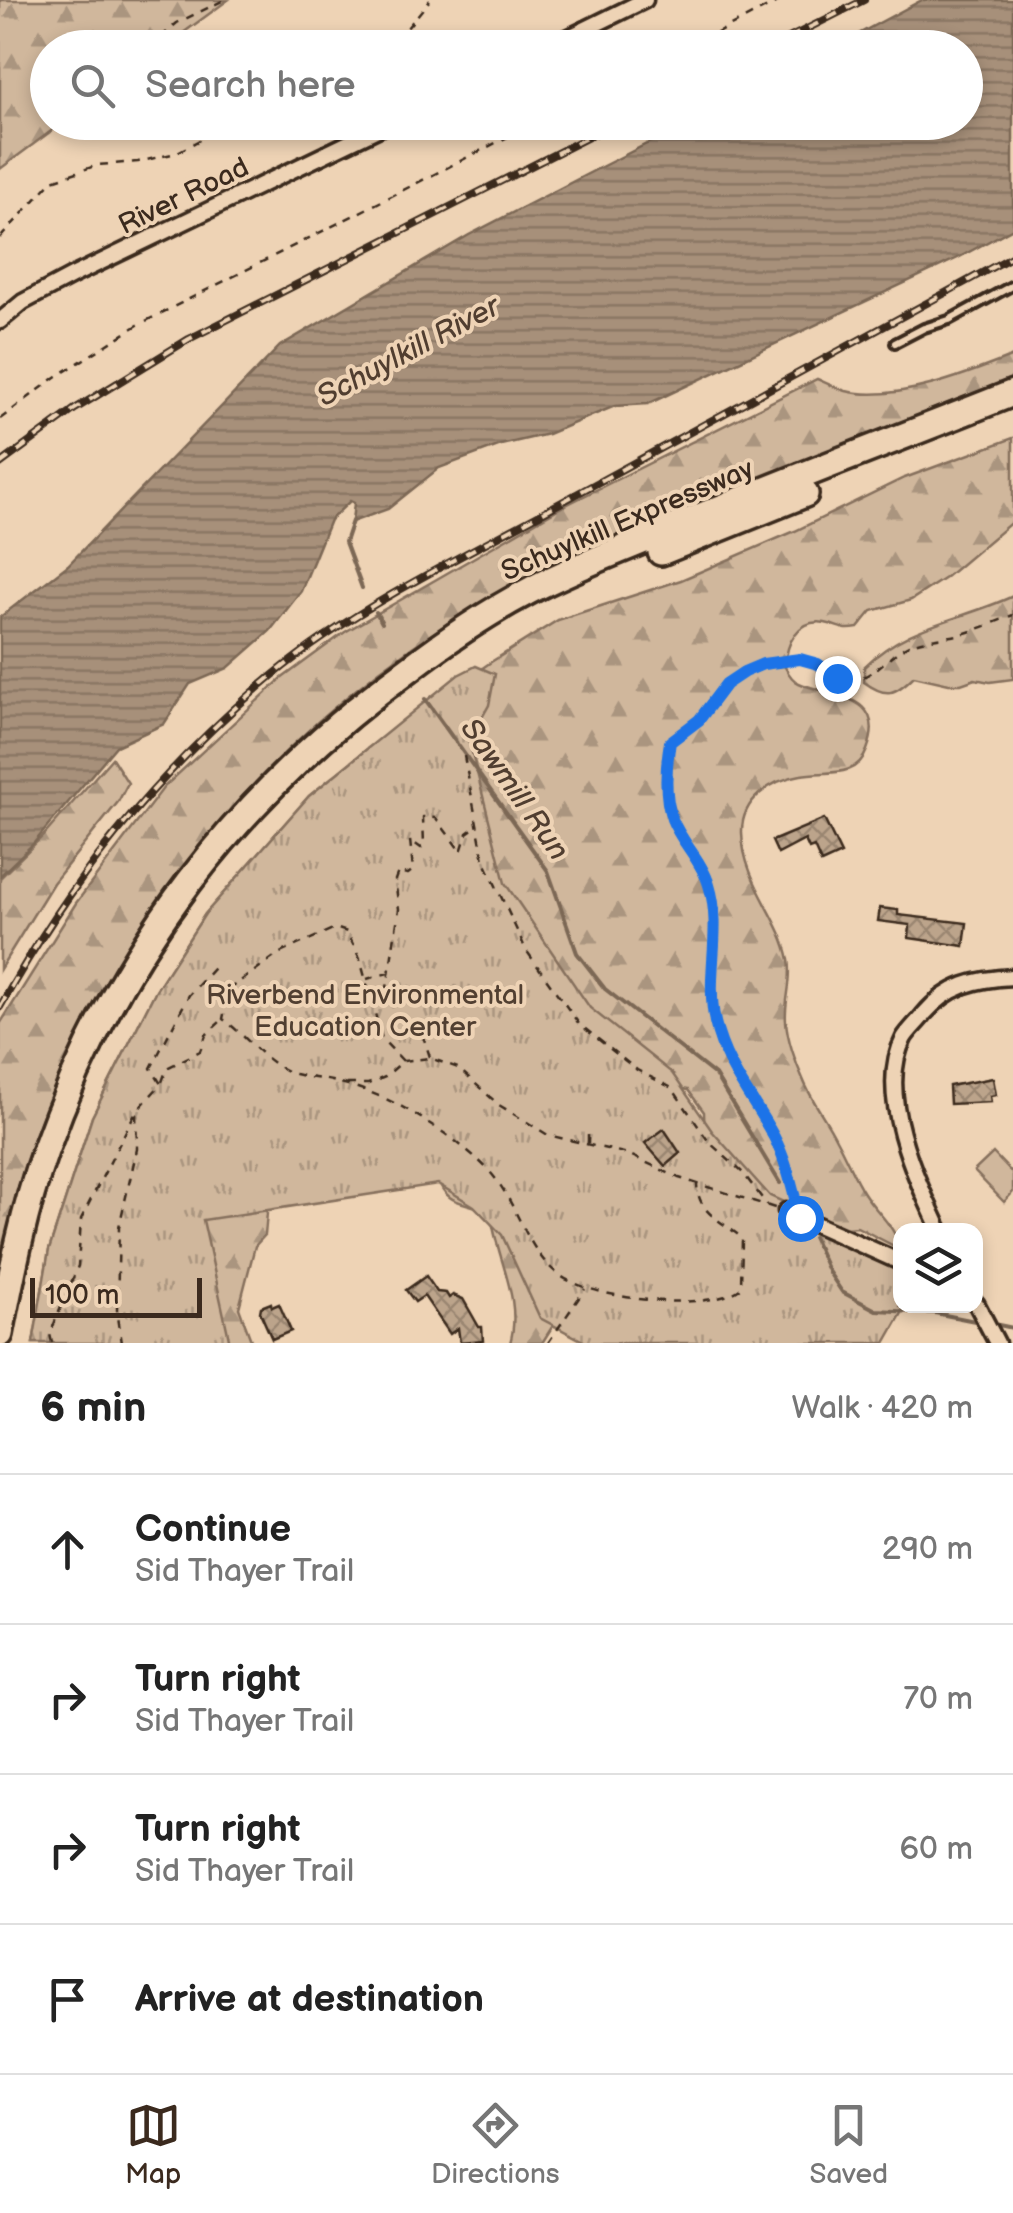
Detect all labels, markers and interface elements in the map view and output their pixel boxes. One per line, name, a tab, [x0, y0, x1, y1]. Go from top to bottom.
search box	[30, 30, 983, 140]
icon: search	[65, 58, 120, 113]
text: Search here	[145, 63, 356, 108]
street label: River Road	[113, 151, 254, 242]
water label: Schuylkill River	[311, 288, 508, 415]
street label: Schuylkill Expressway	[497, 452, 759, 588]
route end	[815, 656, 861, 702]
water label: Sawmill Run	[452, 712, 576, 867]
park label: Riverbend Environmental Education Center	[206, 979, 524, 1044]
route start	[778, 1196, 824, 1242]
map controls	[893, 1223, 983, 1313]
button: layers	[893, 1223, 983, 1313]
scale bar	[30, 1273, 202, 1318]
text: 100 m	[45, 1279, 119, 1312]
text: 6 min	[40, 1383, 146, 1434]
text: Walk · 420 m	[792, 1389, 973, 1428]
text: Continue	[135, 1507, 291, 1552]
icon: ahead	[40, 1522, 95, 1577]
text: 290 m	[882, 1530, 973, 1569]
text: Sid Thayer Trail	[135, 1552, 354, 1591]
text: Turn right	[135, 1657, 300, 1702]
icon: right	[40, 1672, 95, 1727]
text: 70 m	[903, 1680, 973, 1719]
text: Sid Thayer Trail	[135, 1702, 354, 1741]
text: Turn right	[135, 1807, 300, 1852]
icon: right	[40, 1822, 95, 1877]
text: 60 m	[900, 1830, 973, 1869]
text: Sid Thayer Trail	[135, 1852, 354, 1891]
icon: arrive	[40, 1972, 95, 2027]
text: Arrive at destination	[135, 1977, 484, 2022]
tab: Map	[125, 2098, 181, 2191]
tab: Directions	[431, 2098, 560, 2191]
tab: Saved	[810, 2098, 888, 2191]

